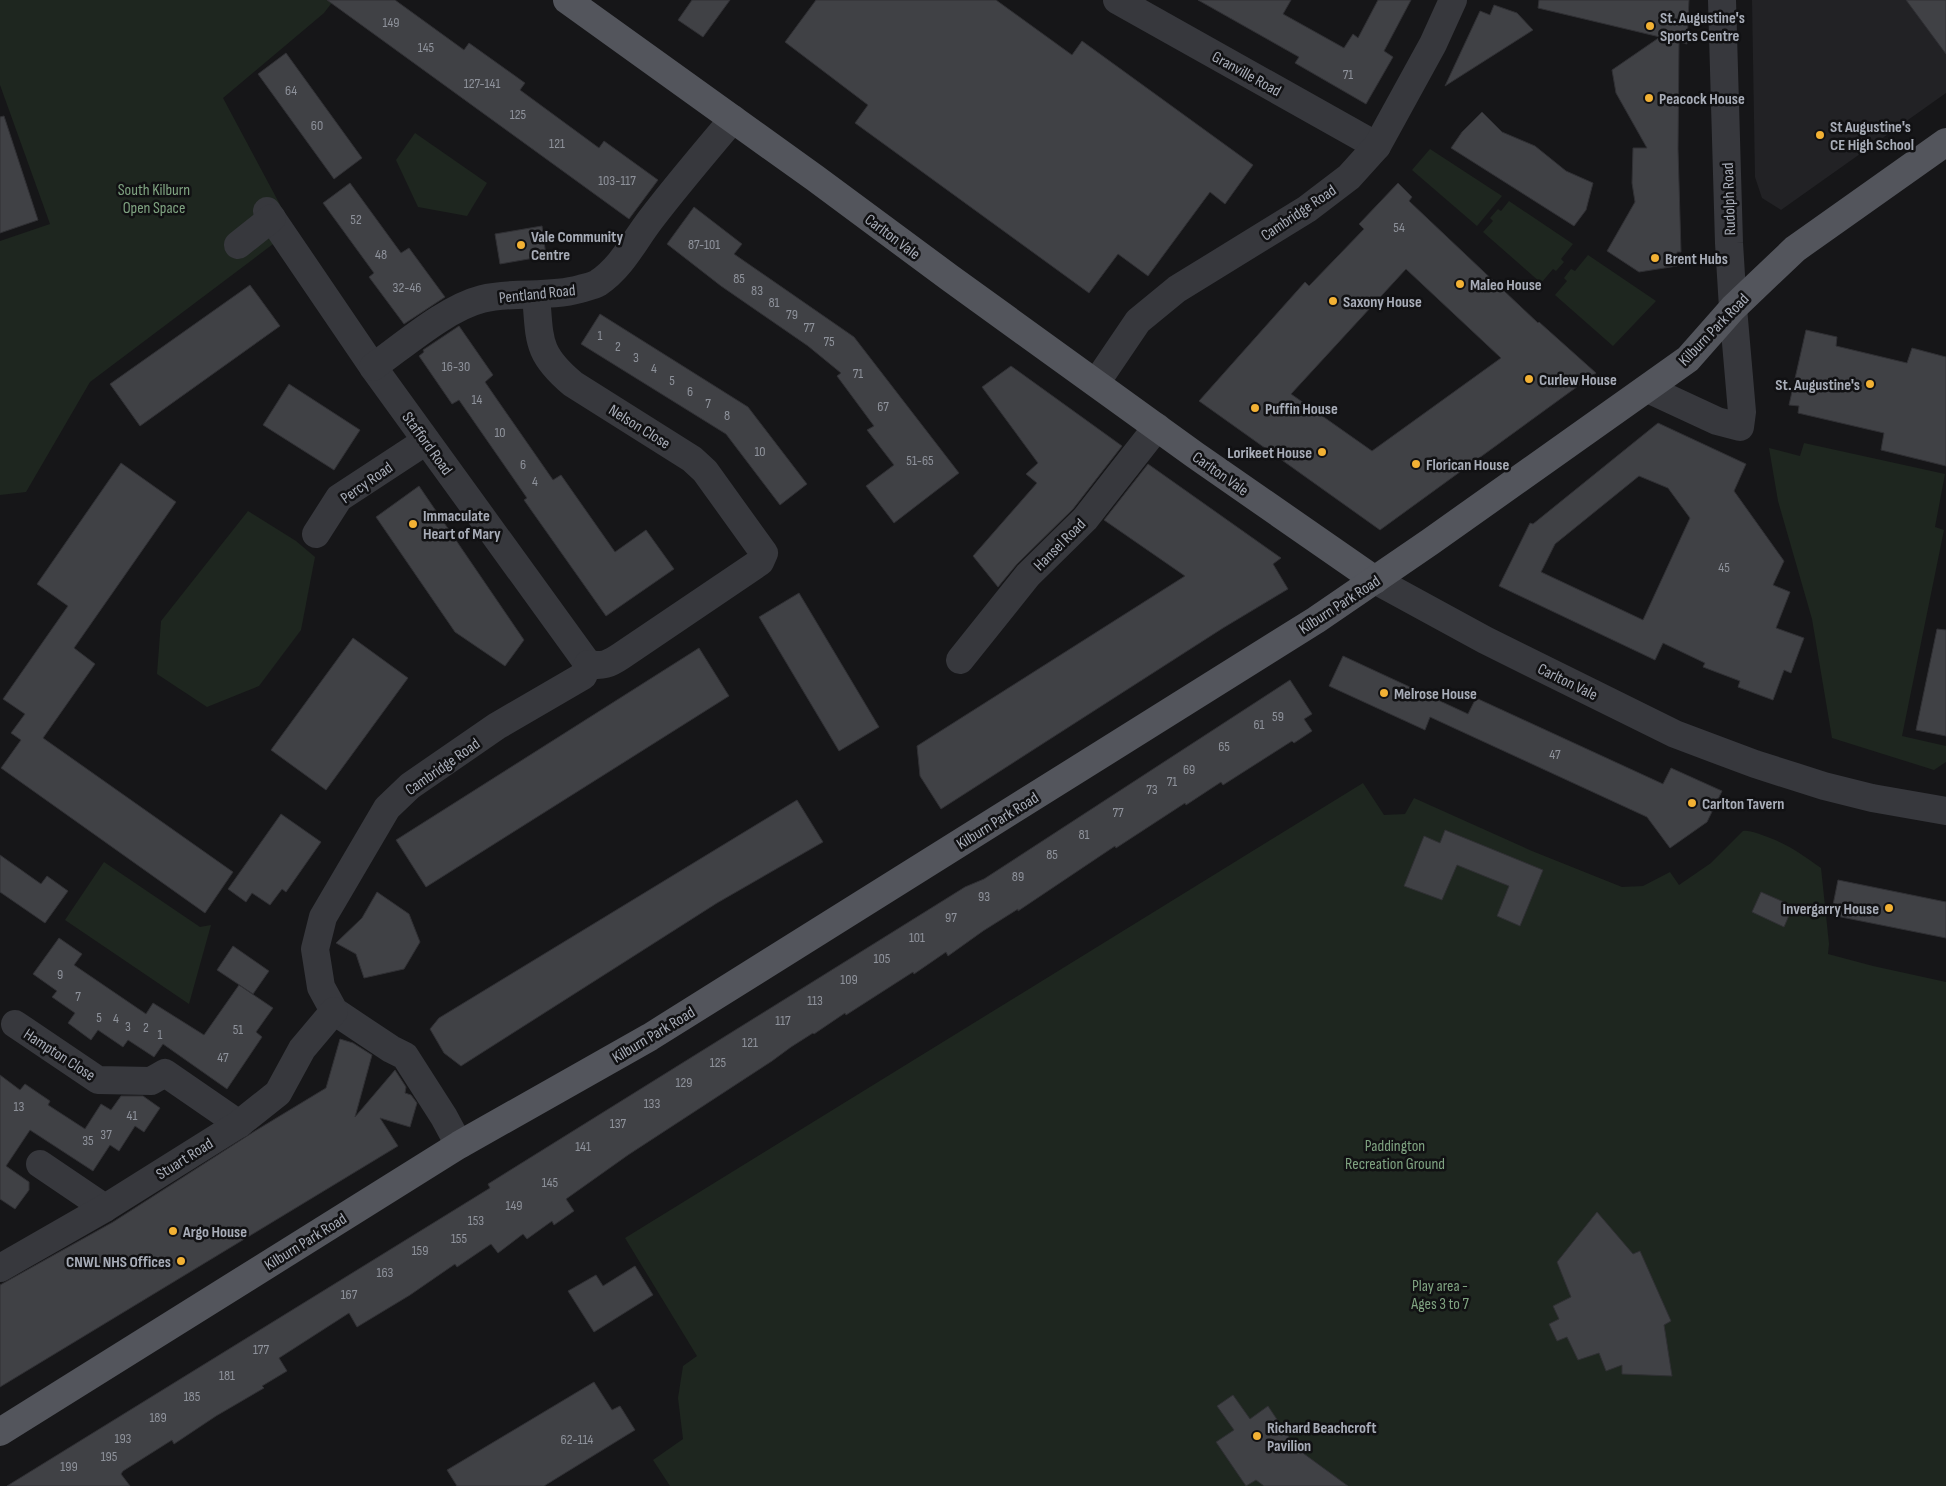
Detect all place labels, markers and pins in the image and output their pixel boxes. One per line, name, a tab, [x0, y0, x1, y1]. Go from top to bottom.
place label: St. Augustine's Sports Centre	[1660, 9, 1745, 46]
marker: St. Augustine's Sports Centre	[1644, 20, 1656, 32]
place label: Peacock House	[1659, 90, 1745, 109]
marker: Peacock House	[1643, 92, 1655, 104]
place label: St Augustine's CE High School	[1830, 118, 1914, 155]
marker: St Augustine's CE High School	[1814, 129, 1826, 141]
place label: Vale Community Centre	[531, 228, 623, 265]
marker: Vale Community Centre	[515, 239, 527, 251]
place label: Brent Hubs	[1665, 250, 1728, 269]
marker: Brent Hubs	[1649, 252, 1661, 264]
place label: Maleo House	[1470, 276, 1542, 295]
marker: Maleo House	[1454, 278, 1466, 290]
place label: Saxony House	[1343, 293, 1422, 312]
marker: Saxony House	[1327, 295, 1339, 307]
place label: Curlew House	[1539, 371, 1617, 390]
marker: Curlew House	[1523, 373, 1535, 385]
place label: St. Augustine's	[1775, 376, 1860, 395]
marker: St. Augustine's	[1864, 378, 1876, 390]
place label: Puffin House	[1265, 400, 1338, 419]
marker: Puffin House	[1249, 402, 1261, 414]
place label: Lorikeet House	[1227, 444, 1312, 463]
marker: Lorikeet House	[1316, 446, 1328, 458]
place label: Florican House	[1426, 456, 1509, 475]
marker: Florican House	[1410, 458, 1422, 470]
place label: Immaculate Heart of Mary	[423, 507, 501, 544]
marker: Immaculate Heart of Mary	[407, 518, 419, 530]
place label: Melrose House	[1394, 685, 1477, 704]
marker: Melrose House	[1378, 687, 1390, 699]
place label: Carlton Tavern	[1702, 795, 1784, 814]
marker: Carlton Tavern	[1686, 797, 1698, 809]
place label: Invergarry House	[1783, 900, 1879, 919]
marker: Invergarry House	[1883, 902, 1895, 914]
place label: Argo House	[182, 1223, 247, 1242]
marker: Argo House	[167, 1225, 179, 1237]
place label: CNWL NHS Offices	[66, 1253, 171, 1272]
marker: CNWL NHS Offices	[175, 1255, 187, 1267]
place label: Richard Beachcroft Pavilion	[1267, 1419, 1376, 1456]
marker: Richard Beachcroft Pavilion	[1251, 1430, 1263, 1442]

